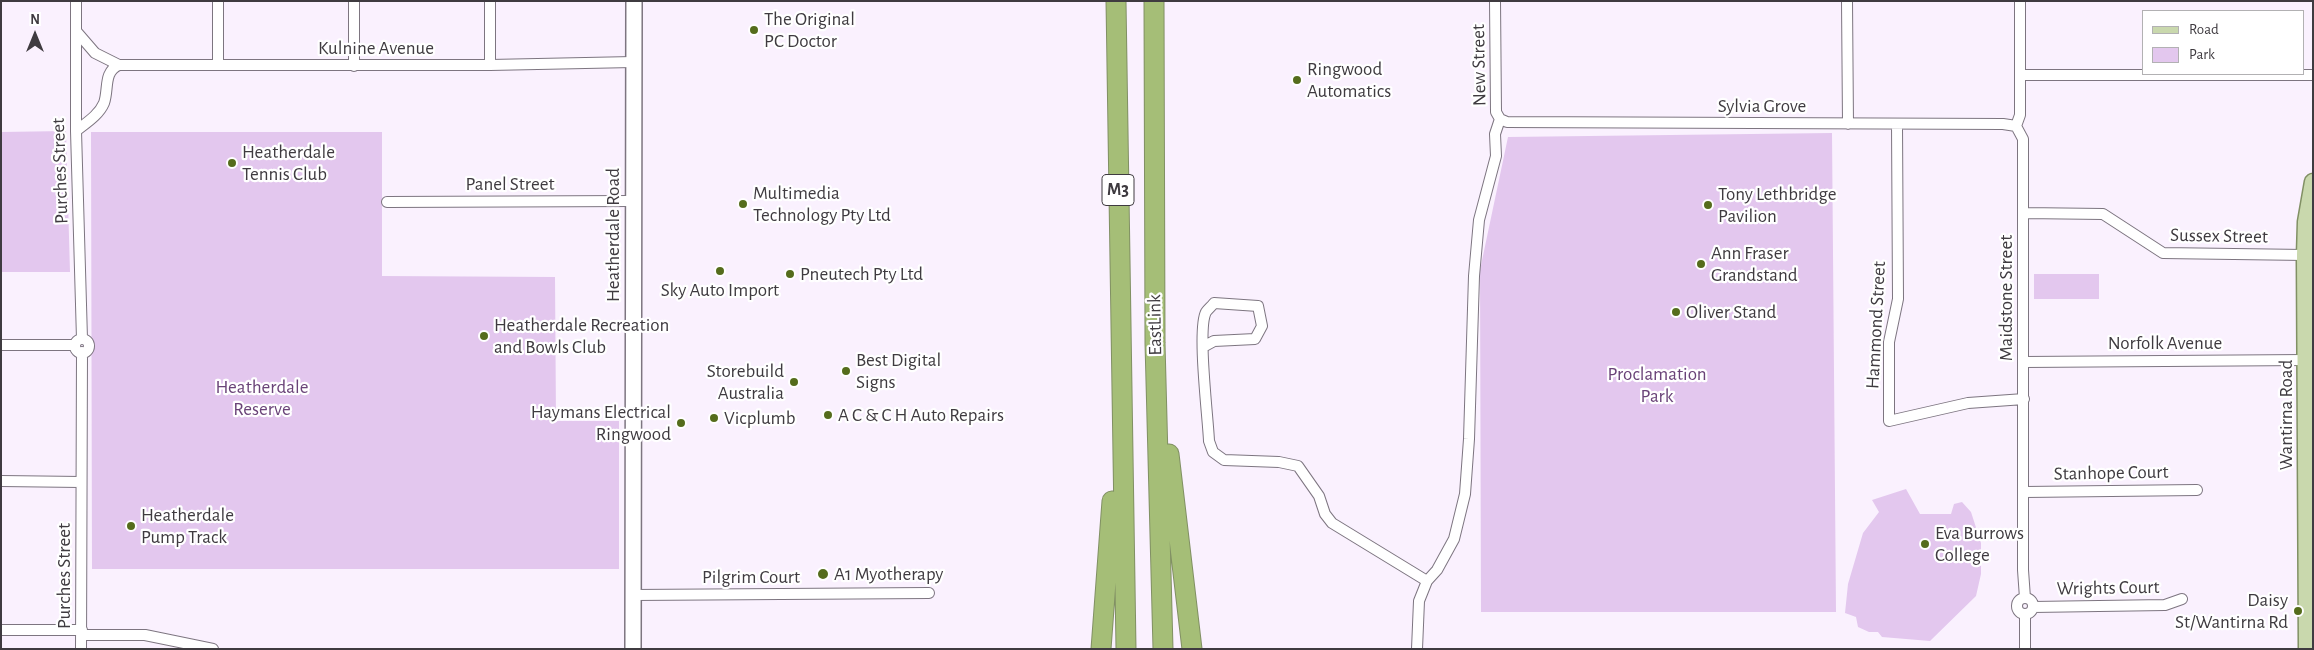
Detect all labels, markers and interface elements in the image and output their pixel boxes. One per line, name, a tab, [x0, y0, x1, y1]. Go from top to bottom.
place label: The Original PC Doctor	[764, 8, 855, 52]
north arrow	[10, 10, 60, 60]
legend	[2142, 10, 2304, 75]
text: N	[30, 13, 40, 27]
text: Road	[2189, 22, 2219, 37]
marker: The Original PC Doctor	[748, 24, 760, 36]
street label: New Street	[1467, 24, 1491, 106]
street label: Kulnine Avenue	[318, 37, 434, 59]
text: Park	[2189, 47, 2215, 62]
place label: Ringwood Automatics	[1307, 58, 1391, 102]
marker: Ringwood Automatics	[1291, 74, 1303, 86]
street label: Sylvia Grove	[1718, 95, 1806, 117]
street label: Purches Street	[47, 118, 73, 224]
place label: Heatherdale Tennis Club	[242, 141, 335, 185]
marker: Heatherdale Tennis Club	[226, 157, 238, 169]
street label: Heatherdale Road	[602, 168, 624, 302]
street label: Panel Street	[465, 173, 555, 195]
road number: M3	[1102, 174, 1134, 206]
place label: Multimedia Technology Pty Ltd	[753, 182, 891, 226]
place label: Tony Lethbridge Pavilion	[1718, 183, 1836, 227]
marker: Multimedia Technology Pty Ltd	[737, 198, 749, 210]
marker: Tony Lethbridge Pavilion	[1702, 199, 1714, 211]
street label: Sussex Street	[2170, 224, 2268, 248]
street label: Maidstone Street	[1995, 235, 2017, 361]
place label: Ann Fraser Grandstand	[1711, 242, 1798, 286]
marker: Ann Fraser Grandstand	[1695, 258, 1707, 270]
street label: Hammond Street	[1861, 260, 1891, 390]
place label: Pneutech Pty Ltd	[800, 263, 923, 285]
marker: Sky Auto Import	[714, 265, 726, 277]
marker: Pneutech Pty Ltd	[784, 268, 796, 280]
place label: Sky Auto Import	[661, 279, 779, 301]
street label: EastLink	[1143, 294, 1167, 356]
place label: Oliver Stand	[1686, 301, 1776, 323]
marker: Oliver Stand	[1670, 306, 1682, 318]
place label: Heatherdale Recreation and Bowls Club	[494, 314, 669, 358]
marker: Heatherdale Recreation and Bowls Club	[478, 330, 490, 342]
street label: Norfolk Avenue	[2108, 332, 2222, 354]
place label: Best Digital Signs	[856, 349, 941, 393]
place label: Storebuild Australia	[707, 360, 784, 404]
street label: Wantirna Road	[2275, 360, 2297, 470]
park label: Proclamation Park	[1607, 363, 1707, 407]
marker: Best Digital Signs	[840, 365, 852, 377]
park label: Heatherdale Reserve	[215, 376, 309, 420]
marker: Storebuild Australia	[788, 376, 800, 388]
place label: Haymans Electrical Ringwood	[531, 401, 671, 445]
place label: A C & C H Auto Repairs	[838, 404, 1004, 426]
place label: Vicplumb	[724, 407, 795, 429]
marker: A C & C H Auto Repairs	[822, 409, 834, 421]
marker: Vicplumb	[708, 412, 720, 424]
marker: Haymans Electrical Ringwood	[675, 417, 687, 429]
street label: Stanhope Court	[2053, 461, 2169, 485]
place label: Heatherdale Pump Track	[141, 504, 234, 548]
marker: Heatherdale Pump Track	[125, 520, 137, 532]
place label: Eva Burrows College	[1935, 522, 2024, 566]
street label: Purches Street	[53, 523, 75, 629]
marker: Eva Burrows College	[1919, 538, 1931, 550]
place label: A1 Myotherapy	[834, 563, 943, 585]
street label: Pilgrim Court	[702, 566, 800, 588]
marker: A1 Myotherapy	[816, 567, 830, 581]
street label: Wrights Court	[2056, 576, 2160, 600]
place label: Daisy St/Wantirna Rd	[2175, 589, 2288, 633]
marker: Daisy St/Wantirna Rd	[2292, 605, 2304, 617]

